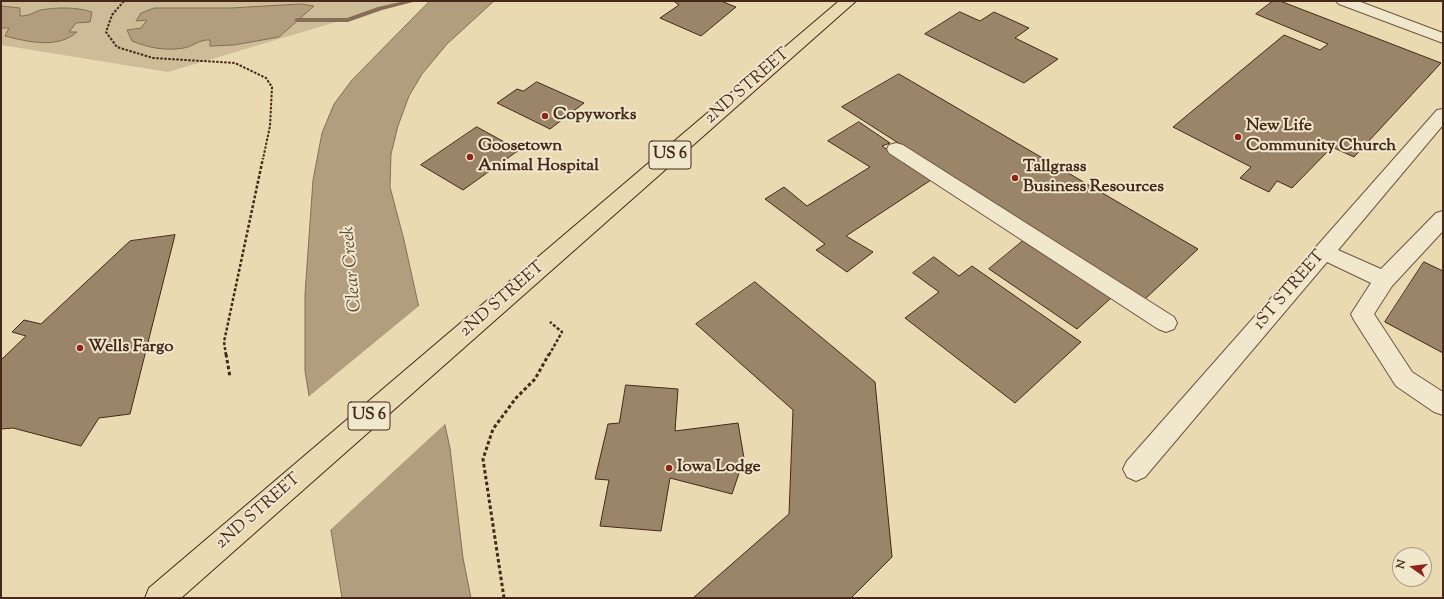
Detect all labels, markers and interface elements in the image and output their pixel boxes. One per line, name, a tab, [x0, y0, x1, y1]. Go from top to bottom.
street label: 2ND STREET	[702, 45, 794, 129]
place label: Copyworks	[553, 106, 637, 126]
marker: Copyworks	[540, 111, 550, 121]
place label: New Life Community Church	[1246, 117, 1396, 157]
marker: New Life Community Church	[1233, 132, 1243, 142]
place label: Goosetown Animal Hospital	[478, 137, 599, 177]
road number: US 6	[649, 141, 691, 169]
marker: Goosetown Animal Hospital	[465, 152, 475, 162]
place label: Tallgrass Business Resources	[1023, 158, 1164, 198]
marker: Tallgrass Business Resources	[1010, 173, 1020, 183]
water label: Clear Creek	[338, 225, 368, 313]
street label: 1ST STREET	[1250, 247, 1330, 335]
street label: 2ND STREET	[457, 258, 549, 342]
place label: Wells Fargo	[88, 338, 173, 358]
marker: Wells Fargo	[75, 343, 85, 353]
road number: US 6	[348, 402, 390, 430]
place label: Iowa Lodge	[677, 458, 761, 478]
marker: Iowa Lodge	[664, 463, 674, 473]
street label: 2ND STREET	[213, 470, 305, 554]
north arrow	[1392, 547, 1432, 587]
text: N	[1393, 558, 1410, 571]

